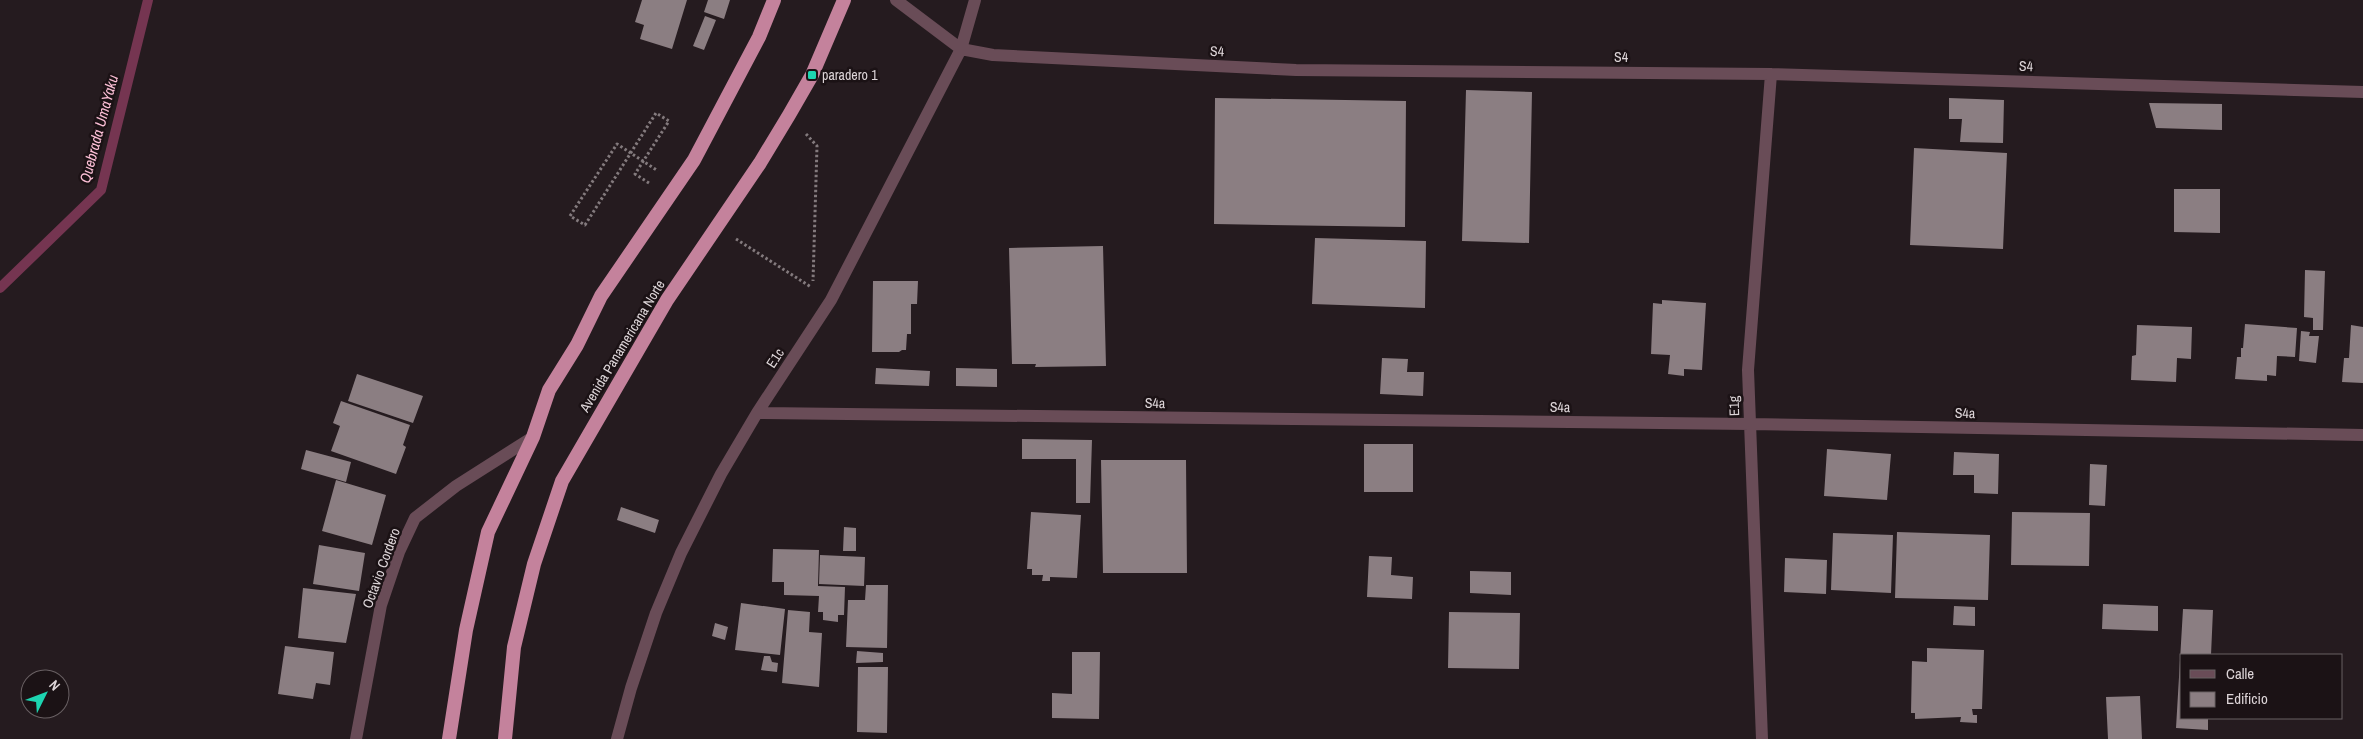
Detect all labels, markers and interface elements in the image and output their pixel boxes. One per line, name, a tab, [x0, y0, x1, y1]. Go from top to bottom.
street label: S4	[1210, 42, 1225, 60]
street label: S4	[1614, 48, 1629, 66]
street label: S4	[2019, 57, 2034, 75]
place label: paradero 1	[822, 66, 878, 84]
marker: paradero 1	[806, 69, 818, 81]
water label: Quebrada UmaYaku	[74, 72, 123, 185]
street label: Avenida Panamericana Norte	[575, 277, 669, 416]
street label: E1c	[762, 345, 788, 371]
street label: S4a	[1145, 394, 1166, 412]
street label: E1g	[1725, 395, 1743, 417]
street label: S4a	[1550, 398, 1571, 416]
street label: S4a	[1955, 404, 1976, 422]
street label: Octavio Cordero	[358, 525, 404, 611]
legend	[2180, 654, 2343, 719]
text: Calle	[2226, 663, 2254, 684]
north arrow	[20, 669, 70, 719]
text: N	[45, 676, 64, 694]
text: Edificio	[2226, 688, 2268, 709]

